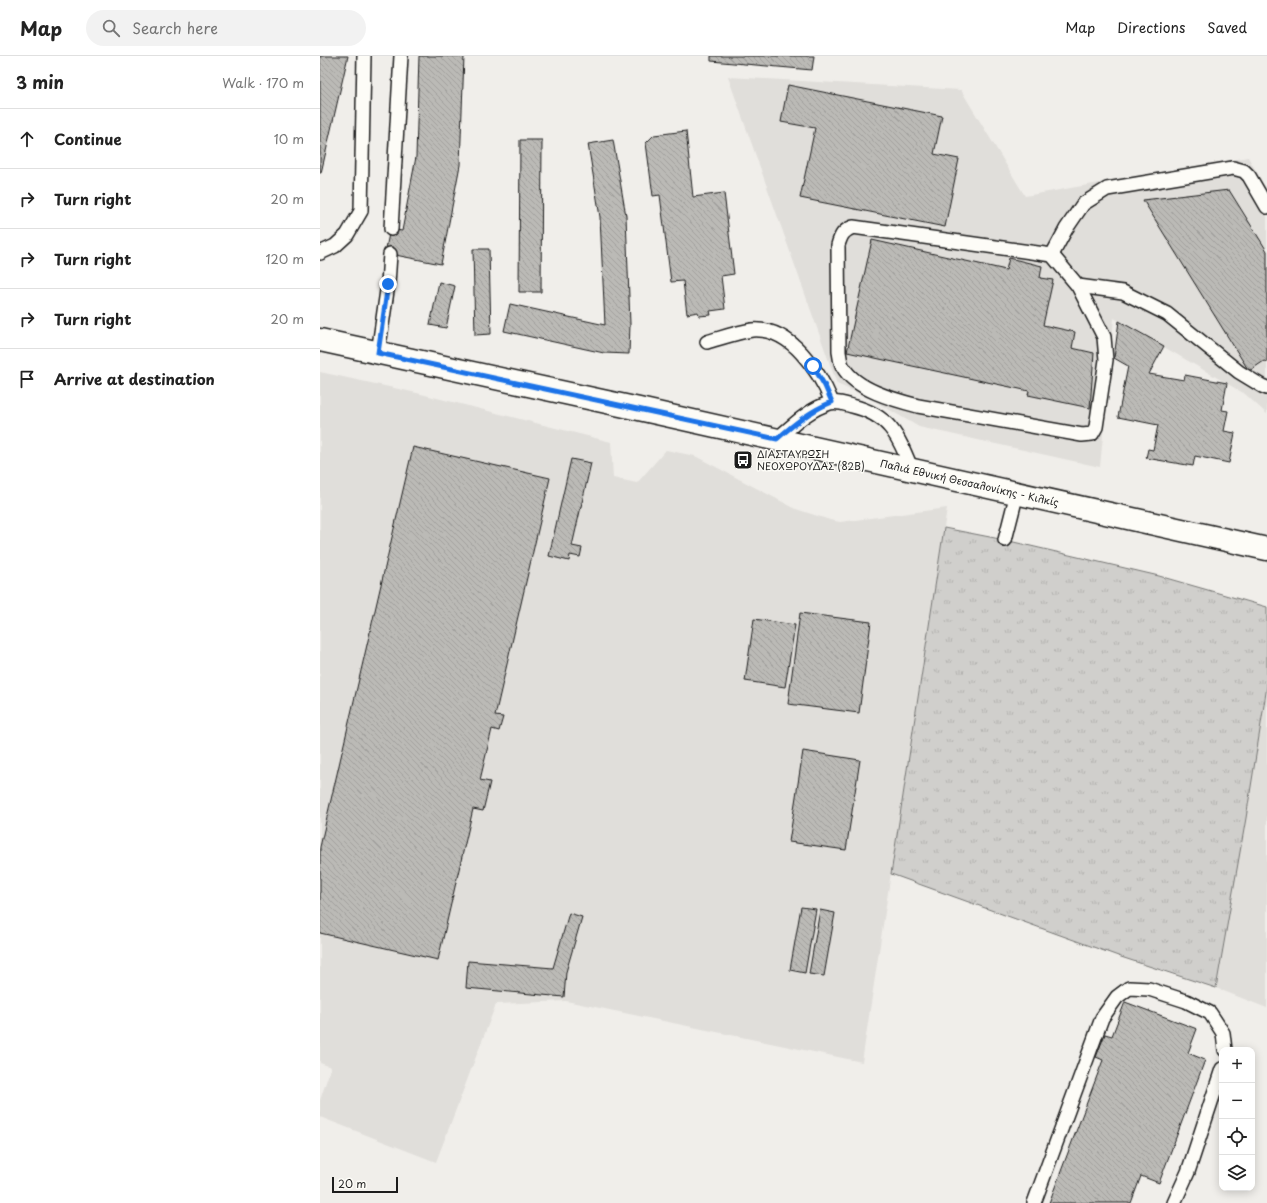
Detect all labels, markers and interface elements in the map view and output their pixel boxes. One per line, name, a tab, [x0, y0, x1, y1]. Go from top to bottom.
search box	[86, 10, 366, 46]
text: Map	[20, 14, 62, 42]
text: Search here	[132, 16, 218, 39]
icon: search	[100, 17, 122, 39]
text: Map	[1065, 17, 1095, 38]
text: Directions	[1117, 17, 1185, 38]
text: Saved	[1207, 17, 1247, 38]
text: 3 min	[16, 69, 64, 95]
text: Walk · 170 m	[222, 73, 304, 92]
text: Continue	[54, 127, 122, 150]
icon: ahead	[16, 128, 38, 150]
text: 10 m	[274, 129, 304, 148]
text: Turn right	[54, 187, 131, 210]
icon: right	[16, 188, 38, 210]
text: 20 m	[270, 189, 304, 208]
text: Turn right	[54, 247, 131, 270]
icon: right	[16, 248, 38, 270]
text: 120 m	[265, 249, 304, 268]
route end	[379, 275, 397, 293]
text: Turn right	[54, 307, 131, 330]
icon: right	[16, 308, 38, 330]
text: 20 m	[270, 309, 304, 328]
route start	[804, 357, 822, 375]
text: Arrive at destination	[54, 367, 215, 390]
icon: arrive	[16, 368, 38, 390]
place label: ΔΙΑΣΤΑΥΡΩΣΗ ΝΕΟΧΩΡΟΥΔΑΣ (82Β)	[757, 446, 865, 473]
bus stop icon: ΔΙΑΣΤΑΥΡΩΣΗ ΝΕΟΧΩΡΟΥΔΑΣ (82Β)	[732, 449, 754, 471]
street label: Παλιά Εθνική Θεσσαλονίκης - Κιλκίς	[879, 455, 1060, 509]
map controls	[1219, 1047, 1255, 1191]
button: +	[1219, 1047, 1255, 1083]
button: −	[1219, 1083, 1255, 1119]
button: locate	[1219, 1119, 1255, 1155]
button: layers	[1219, 1155, 1255, 1191]
scale bar	[332, 1175, 398, 1194]
text: 20 m	[338, 1175, 366, 1192]

